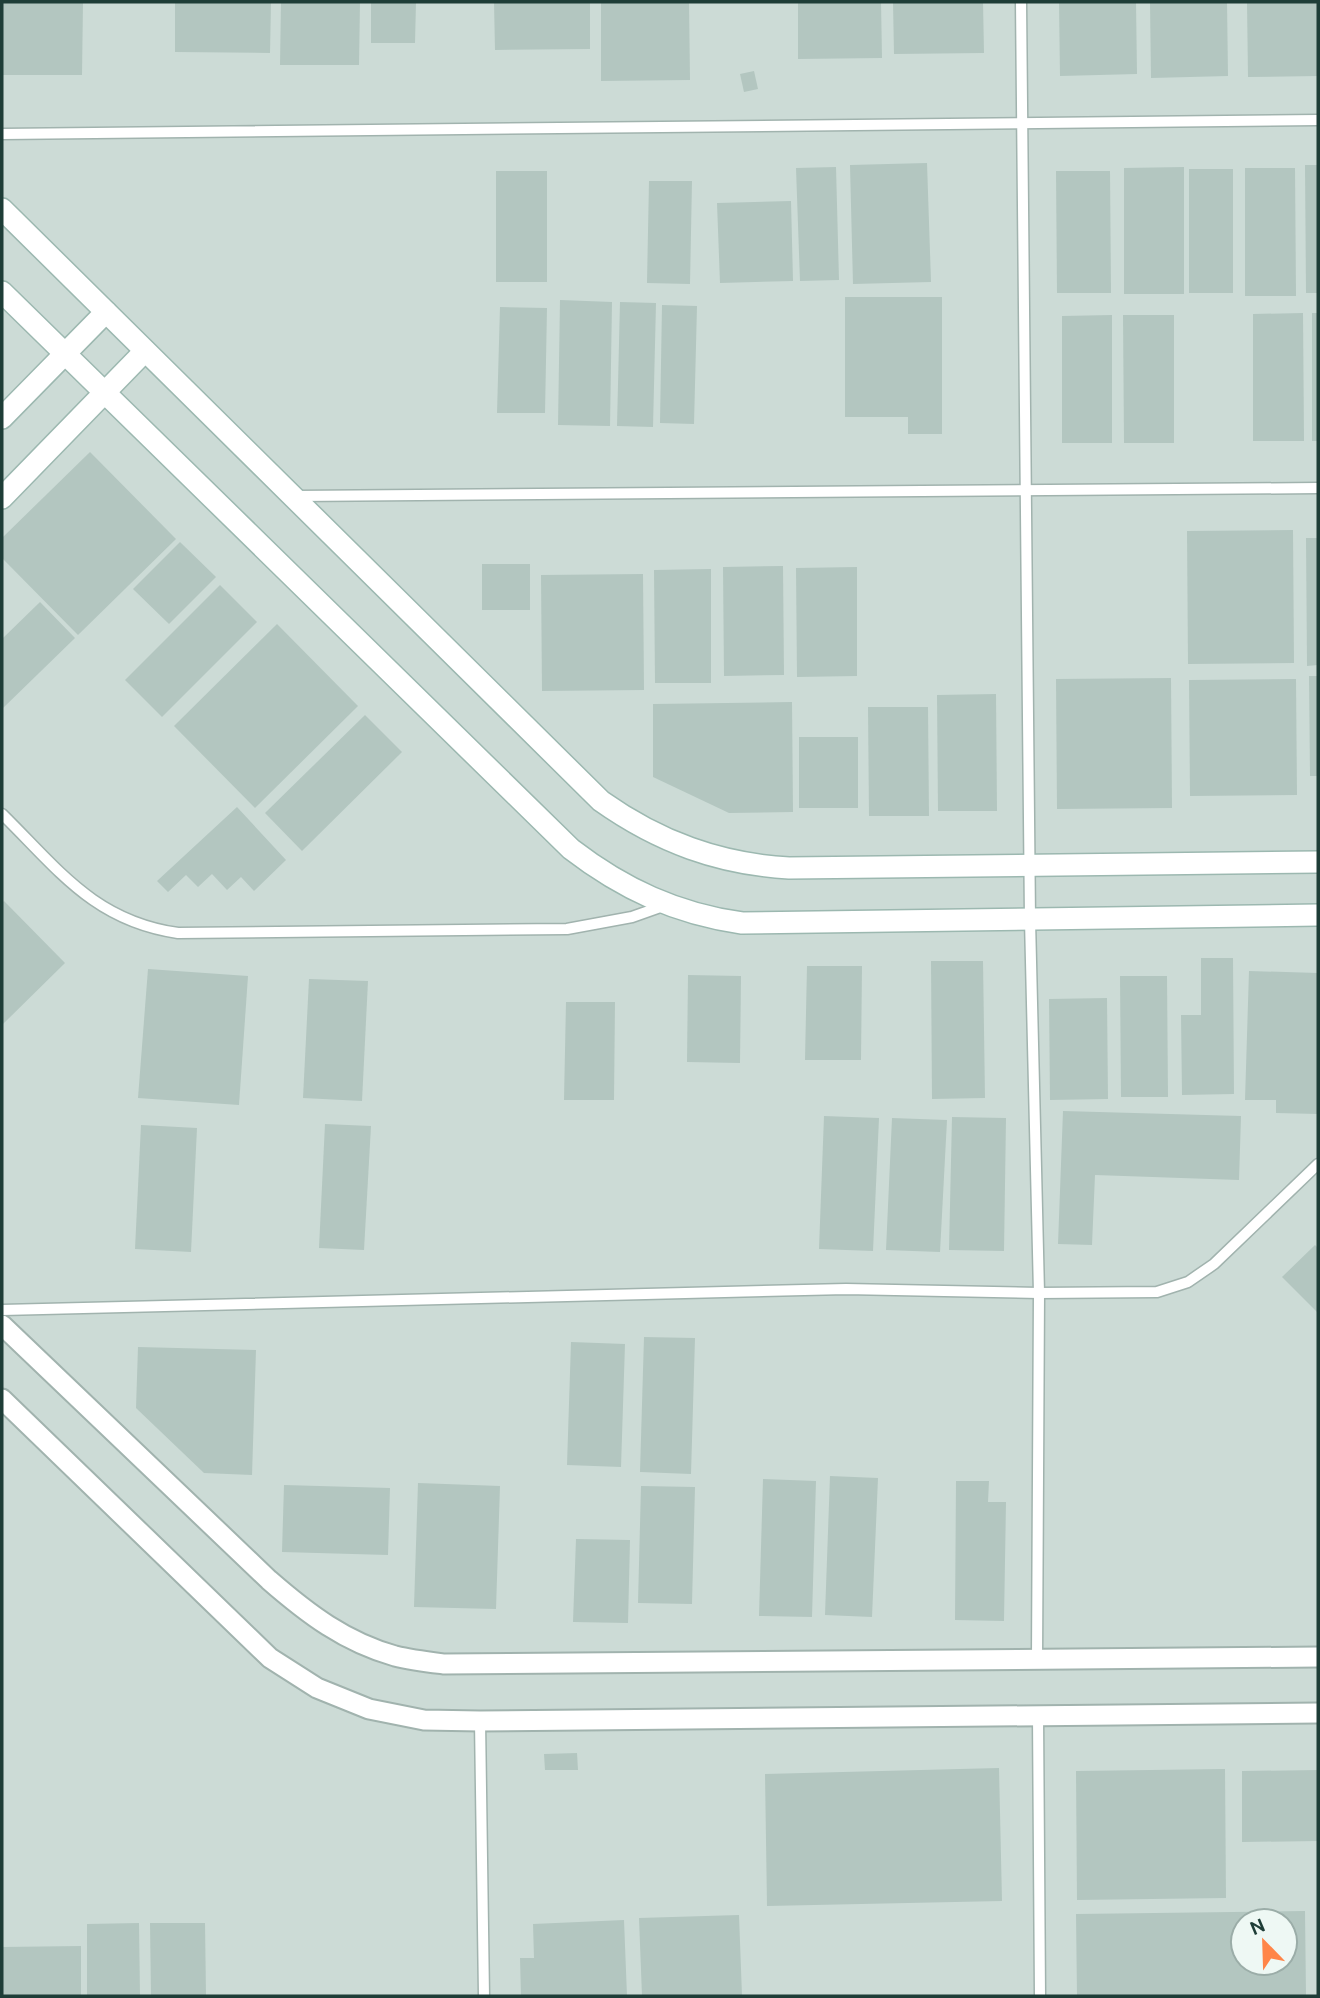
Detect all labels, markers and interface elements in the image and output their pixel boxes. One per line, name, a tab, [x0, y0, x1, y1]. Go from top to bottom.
north arrow	[1229, 1907, 1299, 1977]
text: N	[1247, 1913, 1268, 1939]

